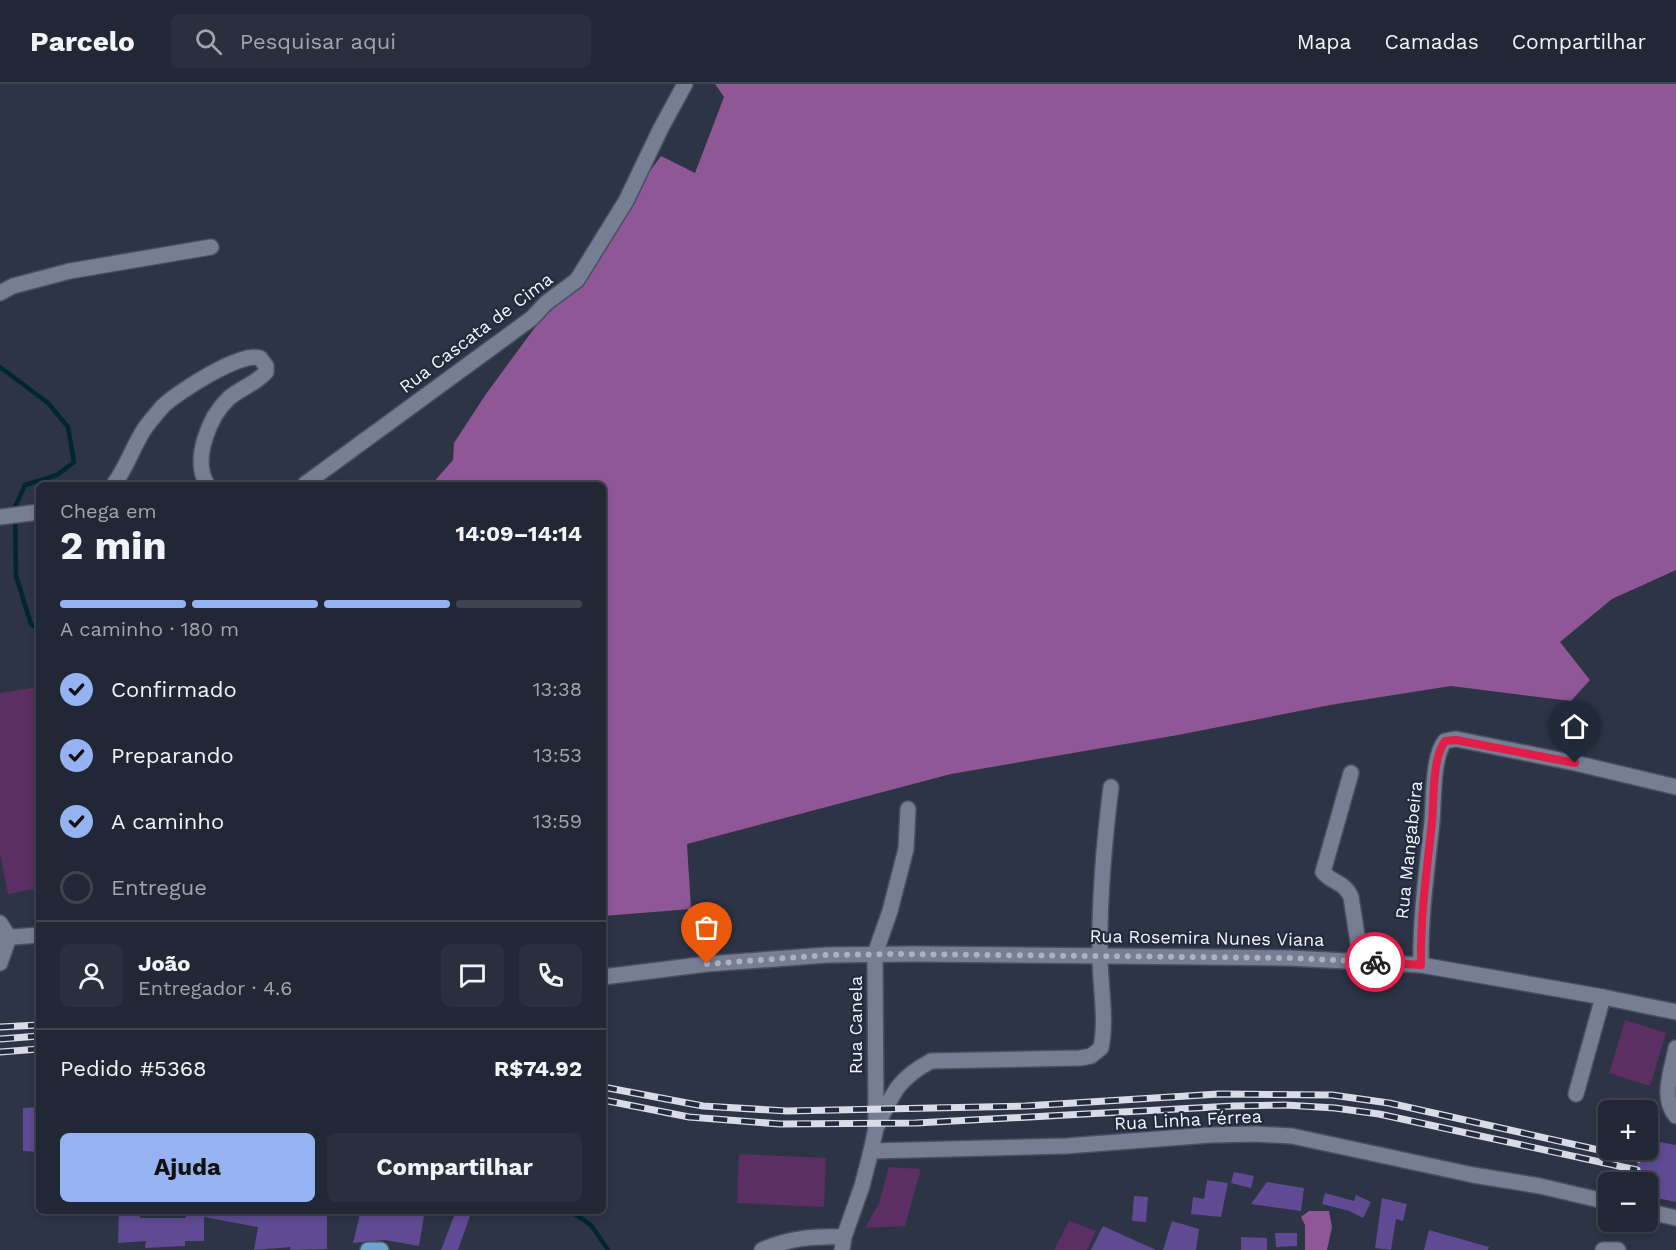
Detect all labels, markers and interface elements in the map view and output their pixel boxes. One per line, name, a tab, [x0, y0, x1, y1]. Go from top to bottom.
search box	[171, 14, 591, 68]
text: Parcelo	[30, 25, 135, 58]
icon: search	[192, 25, 225, 58]
text: Pesquisar aqui	[240, 29, 396, 54]
text: Mapa	[1297, 29, 1351, 54]
text: Camadas	[1384, 29, 1479, 54]
text: Compartilhar	[1512, 29, 1646, 54]
street label: Rua Cascata de Cima	[395, 268, 556, 397]
text: Chega em	[60, 499, 157, 523]
text: 14:09–14:14	[456, 521, 582, 546]
text: 2 min	[60, 523, 167, 568]
text: A caminho · 180 m	[60, 617, 239, 641]
icon: check	[60, 673, 93, 706]
text: Confirmado	[111, 677, 237, 702]
text: 13:38	[533, 677, 582, 701]
pin	[1549, 701, 1600, 763]
icon: home	[1558, 710, 1591, 743]
icon: check	[60, 739, 93, 772]
text: Preparando	[111, 743, 234, 768]
text: 13:53	[533, 743, 582, 767]
street label: Rua Mangabeira	[1391, 780, 1426, 920]
icon: check	[60, 805, 93, 838]
text: A caminho	[111, 809, 224, 834]
text: 13:59	[533, 809, 582, 833]
text: Entregue	[111, 875, 207, 900]
pin	[681, 902, 732, 964]
icon: bag	[690, 911, 723, 944]
street label: Rua Rosemira Nunes Viana	[1089, 925, 1325, 950]
courier	[1345, 932, 1405, 992]
button: person	[60, 944, 123, 1007]
button: chat	[441, 944, 504, 1007]
button: phone	[519, 944, 582, 1007]
icon: bike	[1359, 946, 1392, 979]
text: João	[138, 951, 190, 976]
text: Entregador · 4.6	[138, 976, 292, 1000]
street label: Rua Canela	[845, 976, 866, 1074]
text: Pedido #5368	[60, 1056, 207, 1081]
text: R$74.92	[494, 1056, 582, 1081]
map controls	[1598, 1100, 1658, 1232]
button: +	[1598, 1100, 1658, 1160]
street label: Rua Linha Férrea	[1114, 1105, 1262, 1134]
button: Ajuda	[60, 1133, 315, 1202]
button: Compartilhar	[327, 1133, 582, 1202]
button: −	[1598, 1172, 1658, 1232]

